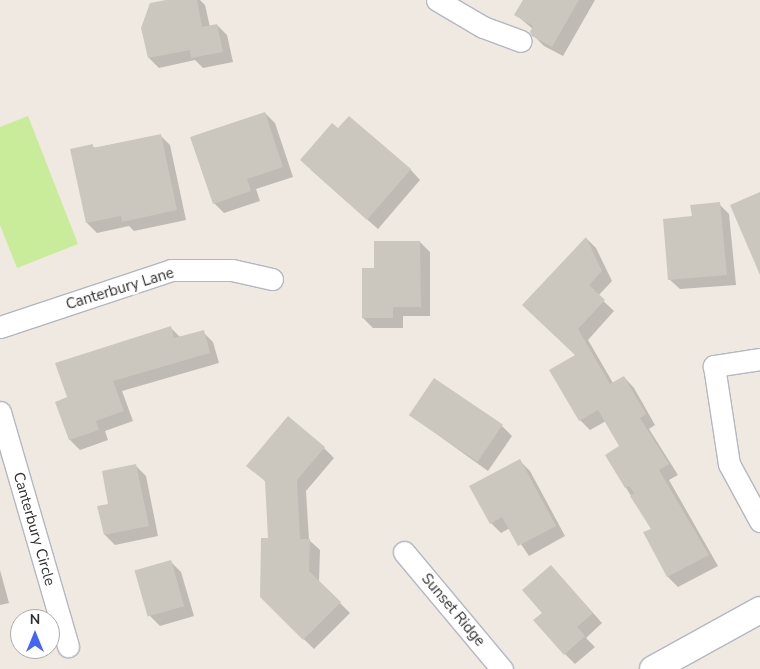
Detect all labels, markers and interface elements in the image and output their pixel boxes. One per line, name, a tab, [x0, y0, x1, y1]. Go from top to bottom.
street label: Canterbury Lane	[64, 264, 176, 314]
street label: Canterbury Circle	[9, 470, 59, 588]
street label: Sunset Ridge	[417, 570, 489, 650]
north arrow	[10, 609, 60, 659]
text: N	[30, 610, 40, 629]

